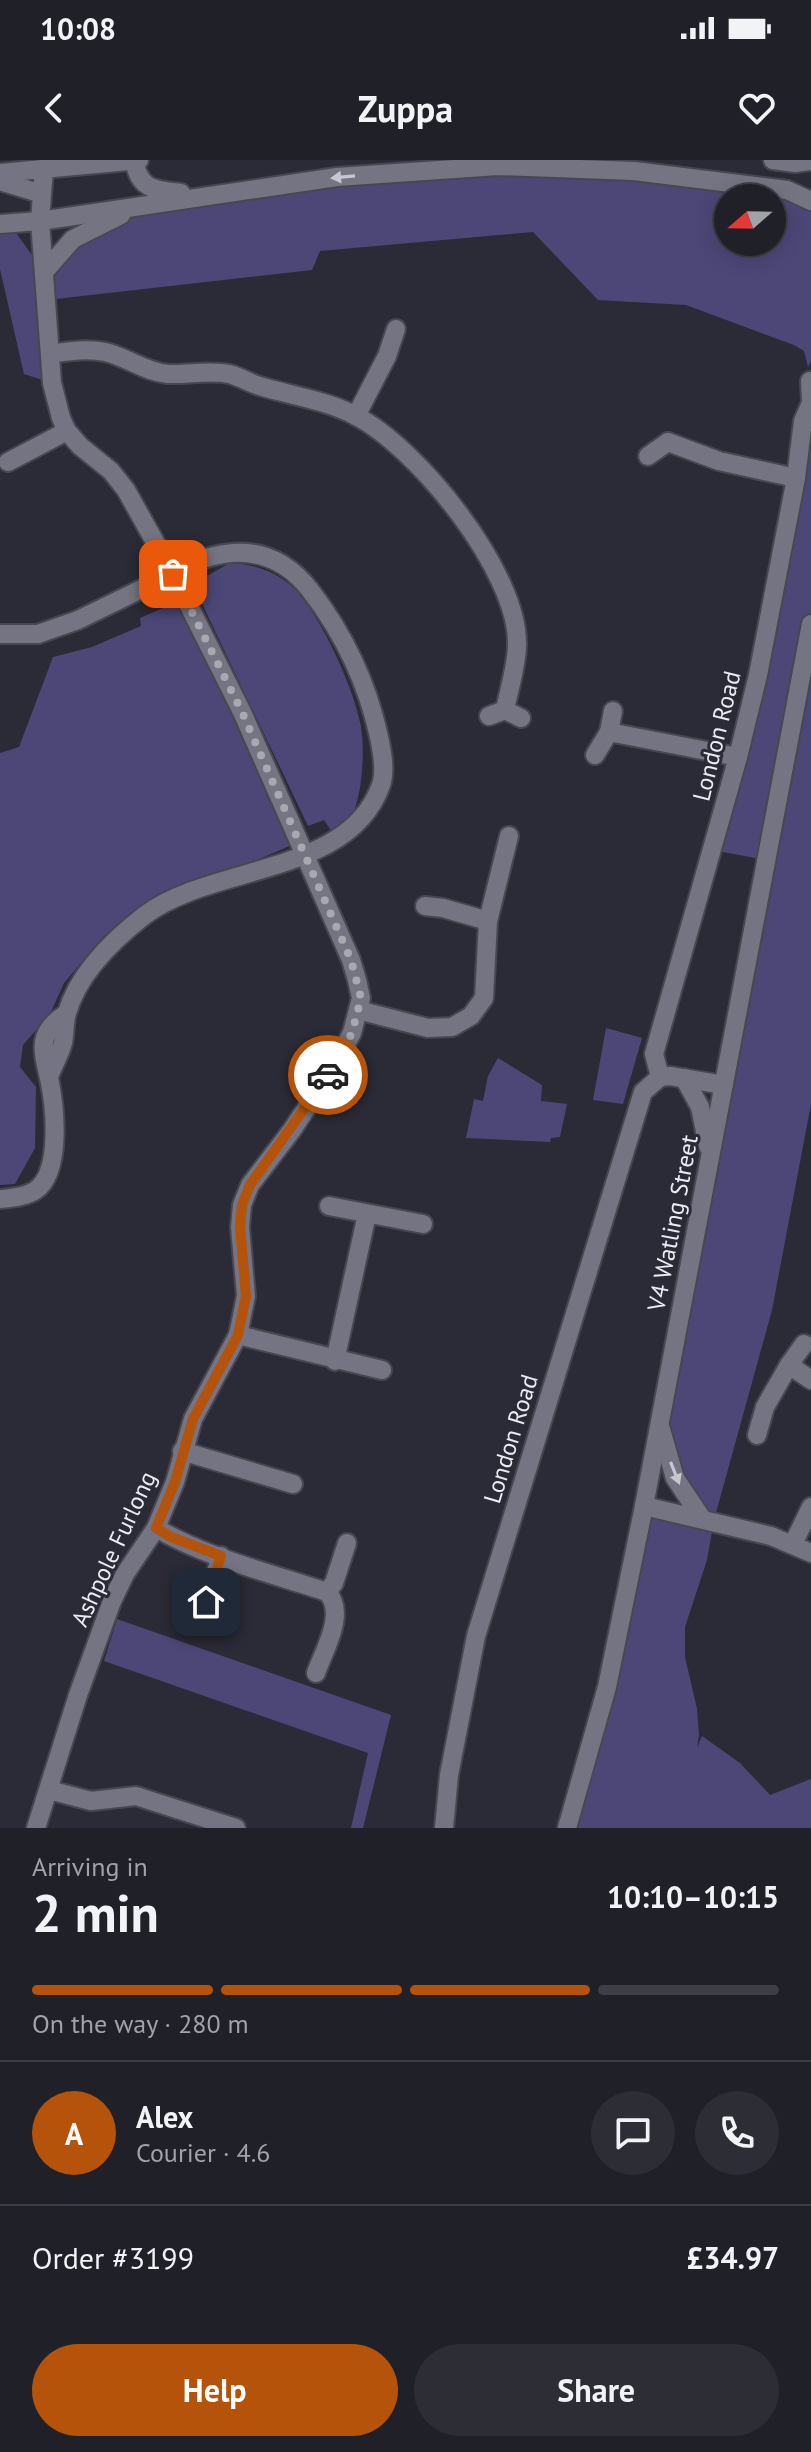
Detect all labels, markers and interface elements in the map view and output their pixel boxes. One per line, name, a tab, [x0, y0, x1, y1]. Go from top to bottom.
text: 10:08	[40, 9, 116, 48]
text: Zuppa	[358, 85, 453, 132]
icon: back	[32, 86, 76, 130]
icon: heart	[735, 86, 779, 130]
one-way arrow	[330, 170, 355, 183]
north arrow	[714, 184, 786, 256]
map controls	[714, 184, 786, 256]
pin	[139, 540, 207, 608]
icon: bag	[151, 552, 195, 596]
street label: London Road	[685, 668, 748, 804]
courier	[288, 1035, 368, 1115]
icon: car	[306, 1053, 350, 1097]
street label: V4 Watling Street	[640, 1132, 705, 1315]
street label: London Road	[476, 1371, 545, 1507]
one-way arrow	[669, 1461, 682, 1485]
street label: Ashpole Furlong	[64, 1466, 163, 1632]
pin	[172, 1568, 240, 1636]
icon: home	[184, 1580, 228, 1624]
text: Arriving in	[32, 1850, 148, 1883]
text: 10:10–10:15	[607, 1877, 779, 1916]
text: 2 min	[32, 1879, 159, 1946]
text: On the way · 280 m	[32, 2007, 249, 2040]
button: chat	[591, 2091, 675, 2175]
button: phone	[695, 2091, 779, 2175]
text: Alex	[136, 2097, 193, 2136]
text: A	[65, 2114, 83, 2153]
text: Courier · 4.6	[136, 2136, 270, 2169]
text: Order #3199	[32, 2238, 194, 2277]
text: £34.97	[687, 2238, 779, 2277]
button: Help	[32, 2344, 398, 2436]
button: Share	[414, 2344, 779, 2436]

